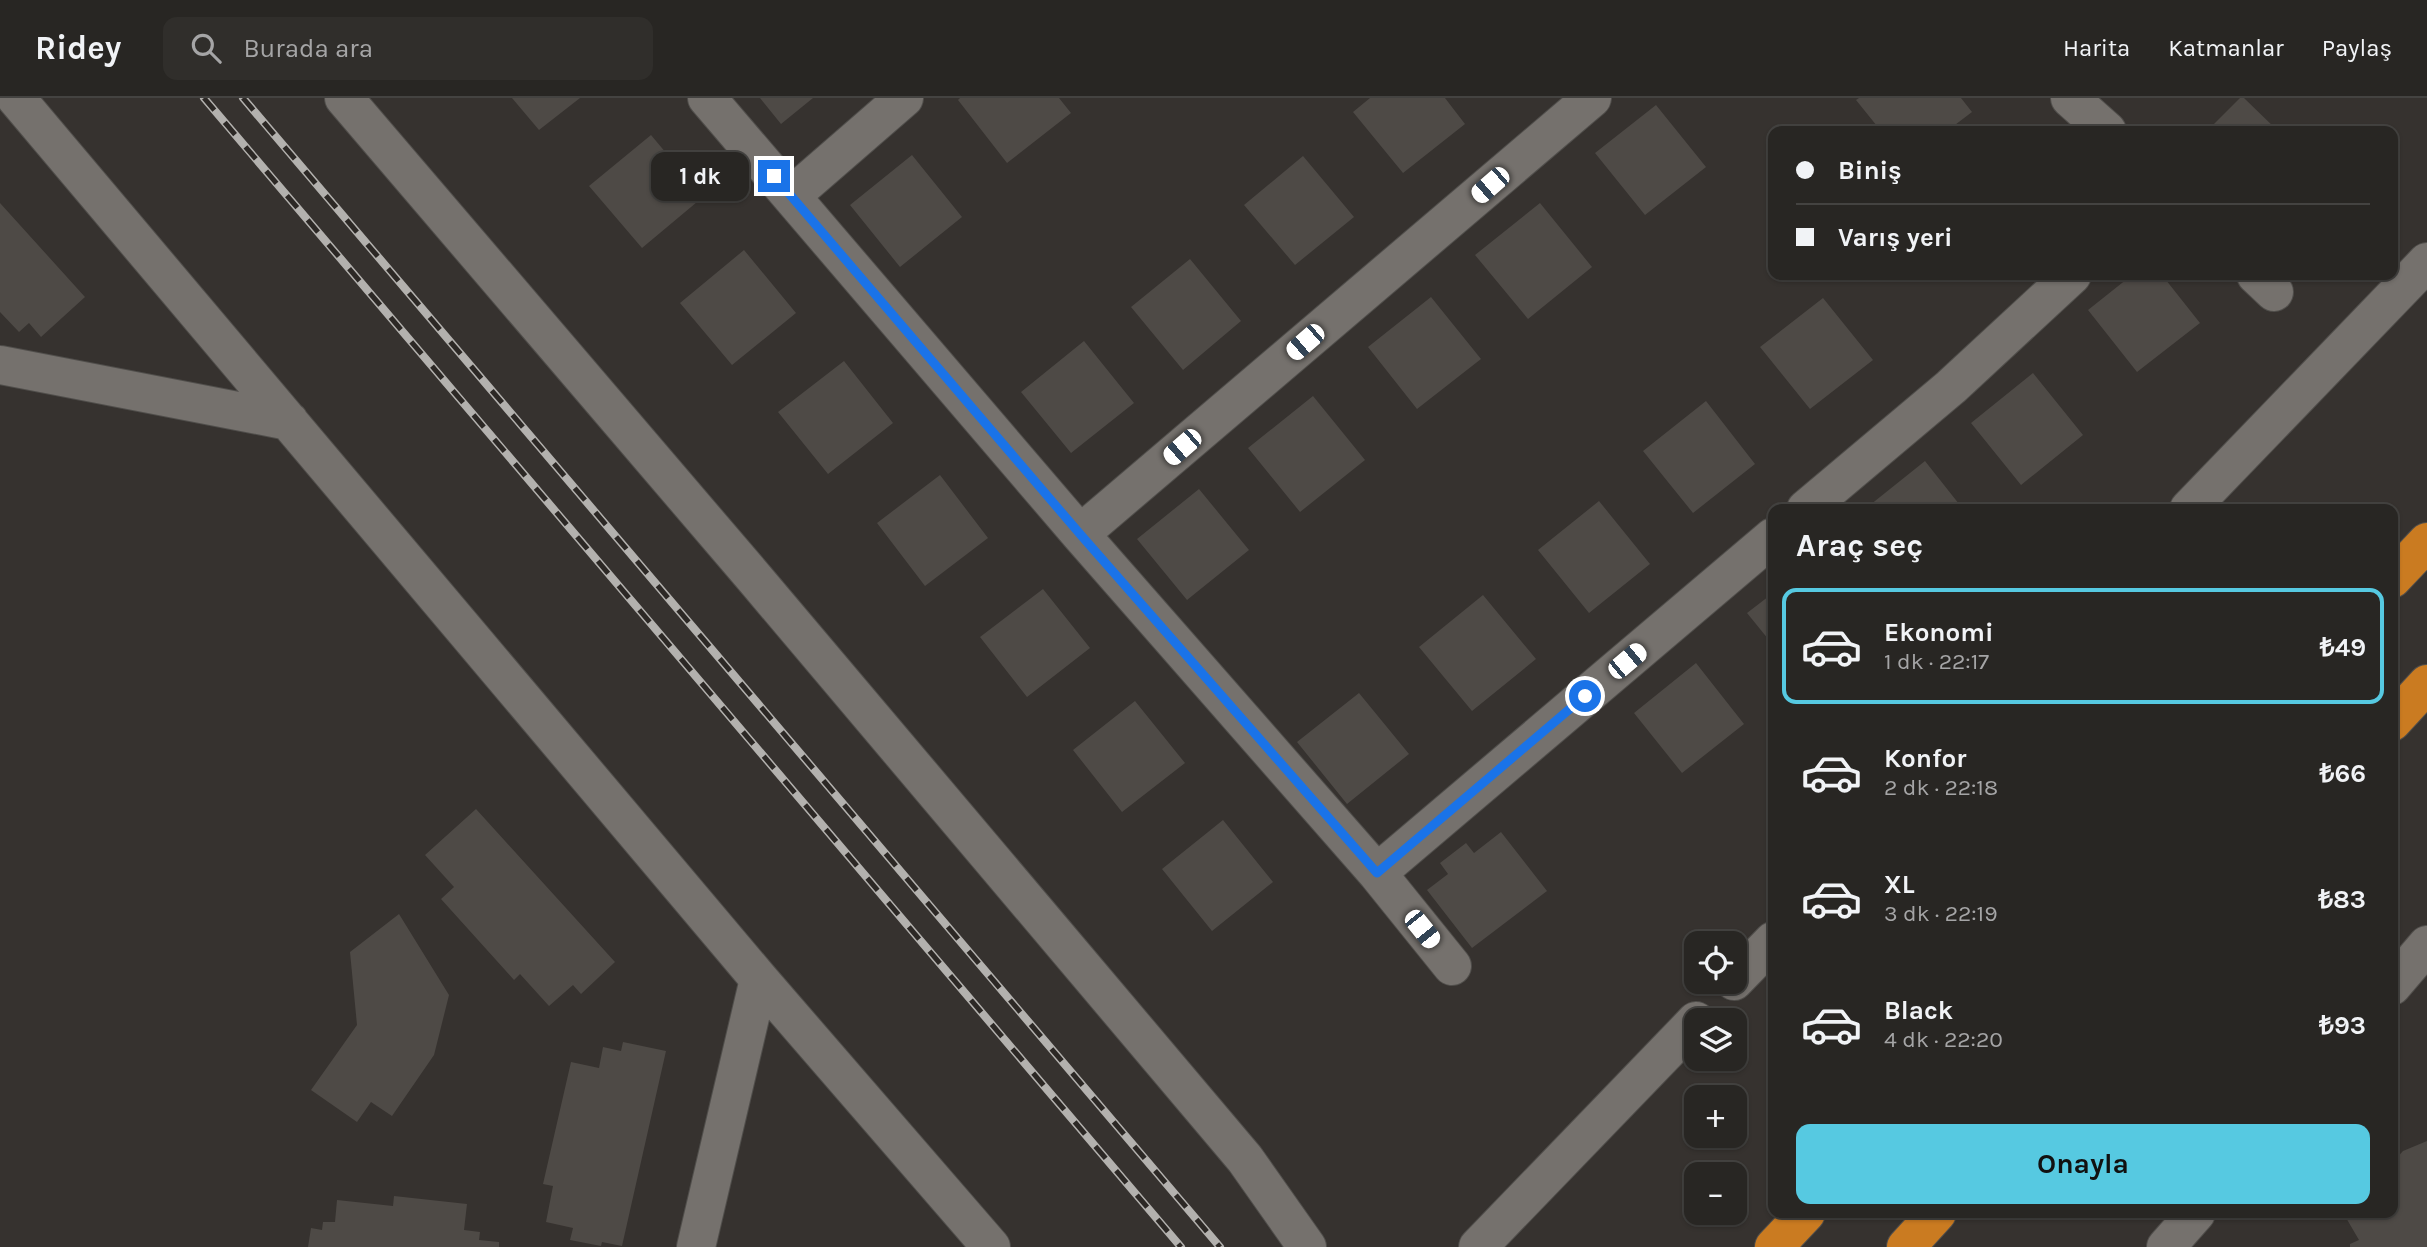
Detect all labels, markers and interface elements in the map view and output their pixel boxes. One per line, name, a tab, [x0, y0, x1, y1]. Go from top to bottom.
search box	[163, 17, 653, 80]
text: Ridey	[35, 29, 121, 67]
icon: search	[187, 29, 225, 67]
text: Burada ara	[243, 33, 373, 64]
text: Harita	[2063, 34, 2130, 62]
text: Katmanlar	[2168, 34, 2284, 62]
text: Paylaş	[2322, 34, 2392, 62]
callout: 1 dk	[652, 152, 750, 200]
text: Biniş	[1838, 155, 1902, 186]
route end	[758, 160, 790, 192]
text: 1 dk	[679, 163, 721, 190]
car	[1468, 163, 1513, 207]
text: Varış yeri	[1838, 222, 1952, 253]
car	[1283, 320, 1328, 364]
car	[1160, 425, 1205, 469]
text: Araç seç	[1796, 527, 1923, 564]
icon: car	[1800, 615, 1863, 678]
text: Ekonomi	[1884, 617, 1993, 648]
text: ₺49	[2320, 632, 2366, 663]
car	[1605, 639, 1650, 683]
text: 1 dk · 22:17	[1884, 648, 1989, 675]
route start	[1569, 680, 1601, 712]
icon: car	[1800, 741, 1863, 804]
text: Konfor	[1884, 743, 1966, 774]
text: ₺66	[2320, 758, 2366, 789]
text: 2 dk · 22:18	[1884, 774, 1998, 801]
icon: car	[1800, 867, 1863, 930]
text: XL	[1884, 869, 1915, 900]
text: ₺83	[2318, 884, 2366, 915]
text: 3 dk · 22:19	[1884, 900, 1998, 927]
car	[1401, 906, 1444, 952]
map controls	[1684, 931, 1747, 1225]
button: locate	[1684, 931, 1747, 994]
icon: car	[1800, 993, 1863, 1056]
text: Black	[1884, 995, 1953, 1026]
button: layers	[1684, 1008, 1747, 1071]
text: ₺93	[2319, 1010, 2366, 1041]
text: 4 dk · 22:20	[1884, 1026, 2003, 1053]
button: +	[1684, 1085, 1747, 1148]
button: Onayla	[1796, 1124, 2370, 1204]
button: −	[1684, 1162, 1747, 1225]

